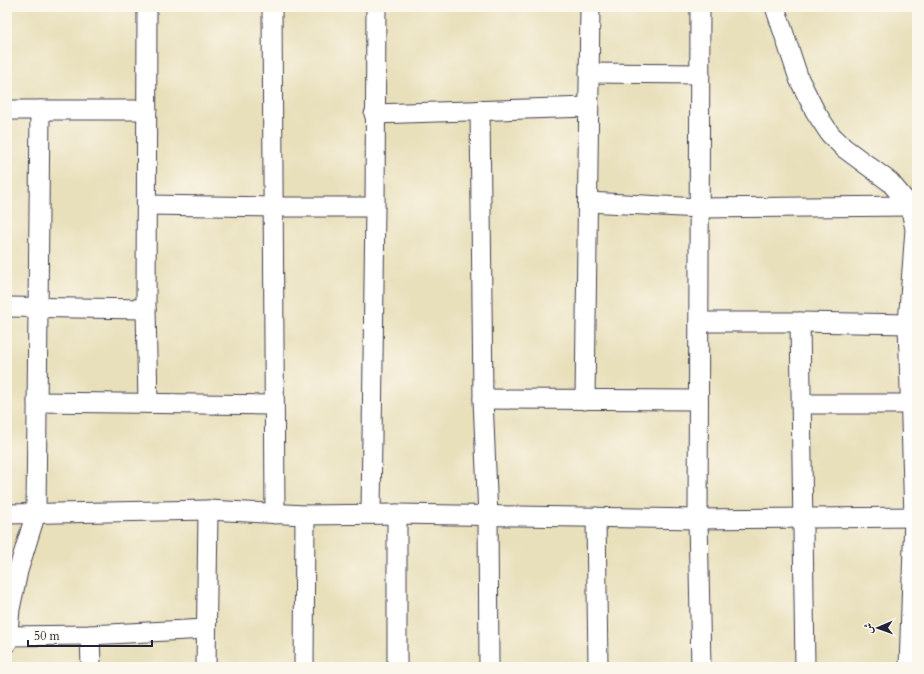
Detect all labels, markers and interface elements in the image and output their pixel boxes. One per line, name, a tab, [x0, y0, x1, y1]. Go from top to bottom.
north arrow	[858, 608, 898, 648]
scale bar	[28, 622, 152, 648]
text: ش	[861, 623, 876, 634]
text: 50 m	[34, 628, 61, 644]

